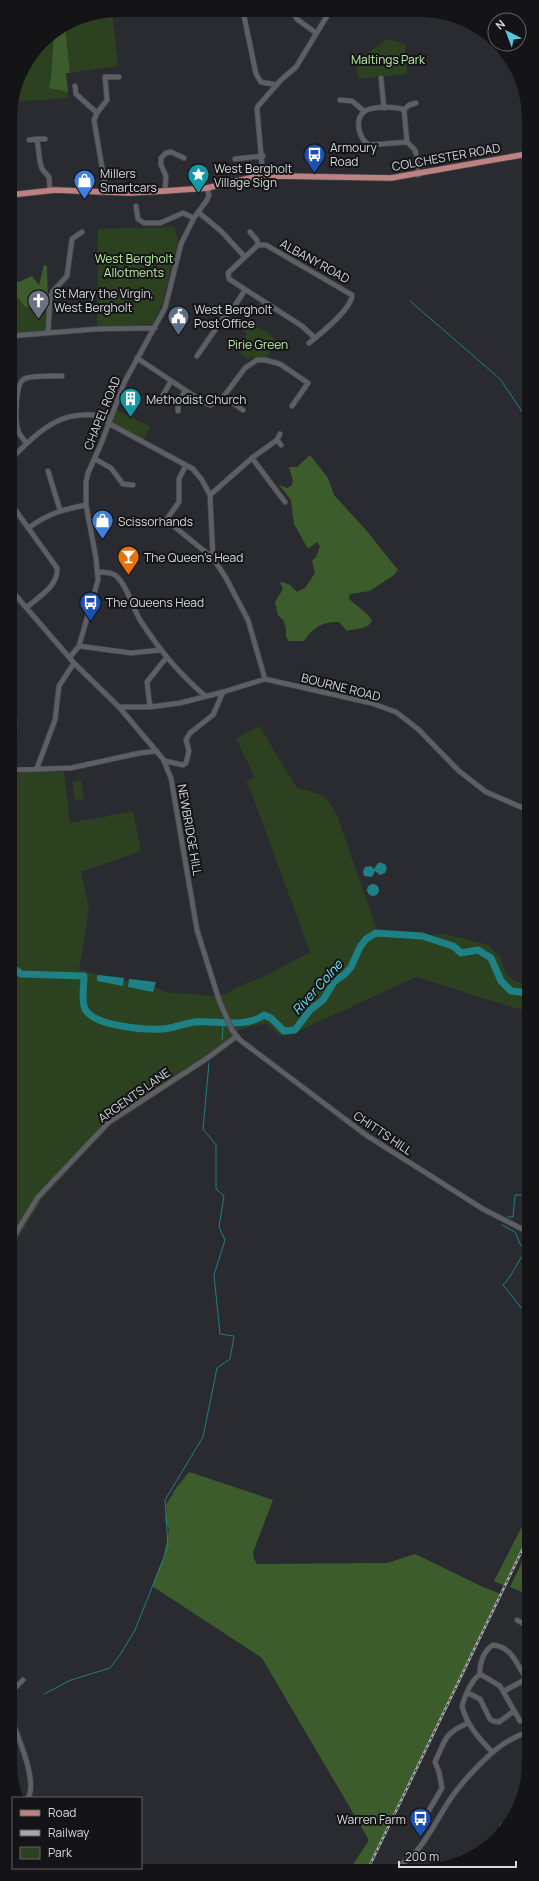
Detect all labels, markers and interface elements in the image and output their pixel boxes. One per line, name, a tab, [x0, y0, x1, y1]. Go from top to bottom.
north arrow	[487, 12, 527, 52]
text: N	[492, 16, 508, 32]
park label: Maltings Park	[351, 51, 426, 68]
place label: Armoury Road	[330, 139, 378, 170]
street label: COLCHESTER ROAD	[390, 139, 502, 175]
bus stop icon: Armoury Road	[301, 141, 327, 174]
place label: West Bergholt Village Sign	[214, 160, 293, 191]
place icon: West Bergholt Village Sign	[186, 162, 212, 195]
place label: Millers Smartcars	[100, 165, 157, 196]
shop icon: Millers Smartcars	[71, 167, 97, 200]
street label: ALBANY ROAD	[277, 235, 353, 287]
park label: West Bergholt Allotments	[95, 250, 173, 281]
place label: St Mary the Virgin, West Bergholt	[54, 285, 154, 316]
church icon: St Mary the Virgin, West Bergholt	[25, 287, 51, 320]
place label: West Bergholt Post Office	[194, 301, 273, 332]
public building icon: West Bergholt Post Office	[166, 303, 192, 336]
park label: Pirie Green	[228, 336, 288, 353]
street label: CHAPEL ROAD	[79, 374, 125, 452]
building icon: Methodist Church	[117, 386, 143, 419]
place label: Methodist Church	[146, 391, 246, 408]
shop icon: Scissorhands	[90, 508, 116, 541]
place label: Scissorhands	[118, 513, 193, 530]
bar icon: The Queen's Head	[115, 544, 141, 577]
place label: The Queen's Head	[144, 549, 243, 566]
bus stop icon: The Queens Head	[77, 589, 103, 622]
place label: The Queens Head	[106, 594, 204, 611]
street label: BOURNE ROAD	[300, 669, 382, 705]
street label: NEWBRIDGE HILL	[174, 783, 206, 877]
water label: River Colne	[288, 955, 347, 1018]
street label: ARGENTS LANE	[95, 1064, 174, 1126]
street label: CHITTS HILL	[350, 1107, 416, 1159]
legend	[12, 1797, 142, 1869]
text: Road	[48, 1804, 76, 1821]
bus stop icon: Warren Farm	[408, 1806, 434, 1839]
place label: Warren Farm	[337, 1811, 406, 1828]
text: Railway	[48, 1824, 90, 1841]
scale bar	[399, 1843, 516, 1869]
text: Park	[48, 1844, 73, 1861]
text: 200 m	[405, 1848, 439, 1865]

